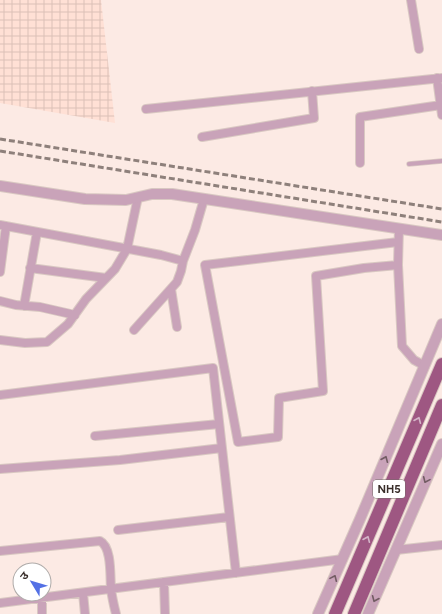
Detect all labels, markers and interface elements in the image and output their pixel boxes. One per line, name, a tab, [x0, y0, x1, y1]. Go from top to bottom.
one-way arrow	[414, 416, 422, 423]
one-way arrow	[381, 455, 389, 462]
one-way arrow	[423, 476, 431, 483]
road number: NH5	[373, 480, 405, 498]
one-way arrow	[363, 536, 371, 543]
north arrow	[12, 562, 52, 602]
text: उ	[17, 569, 32, 583]
one-way arrow	[329, 575, 337, 583]
one-way arrow	[372, 595, 380, 602]

